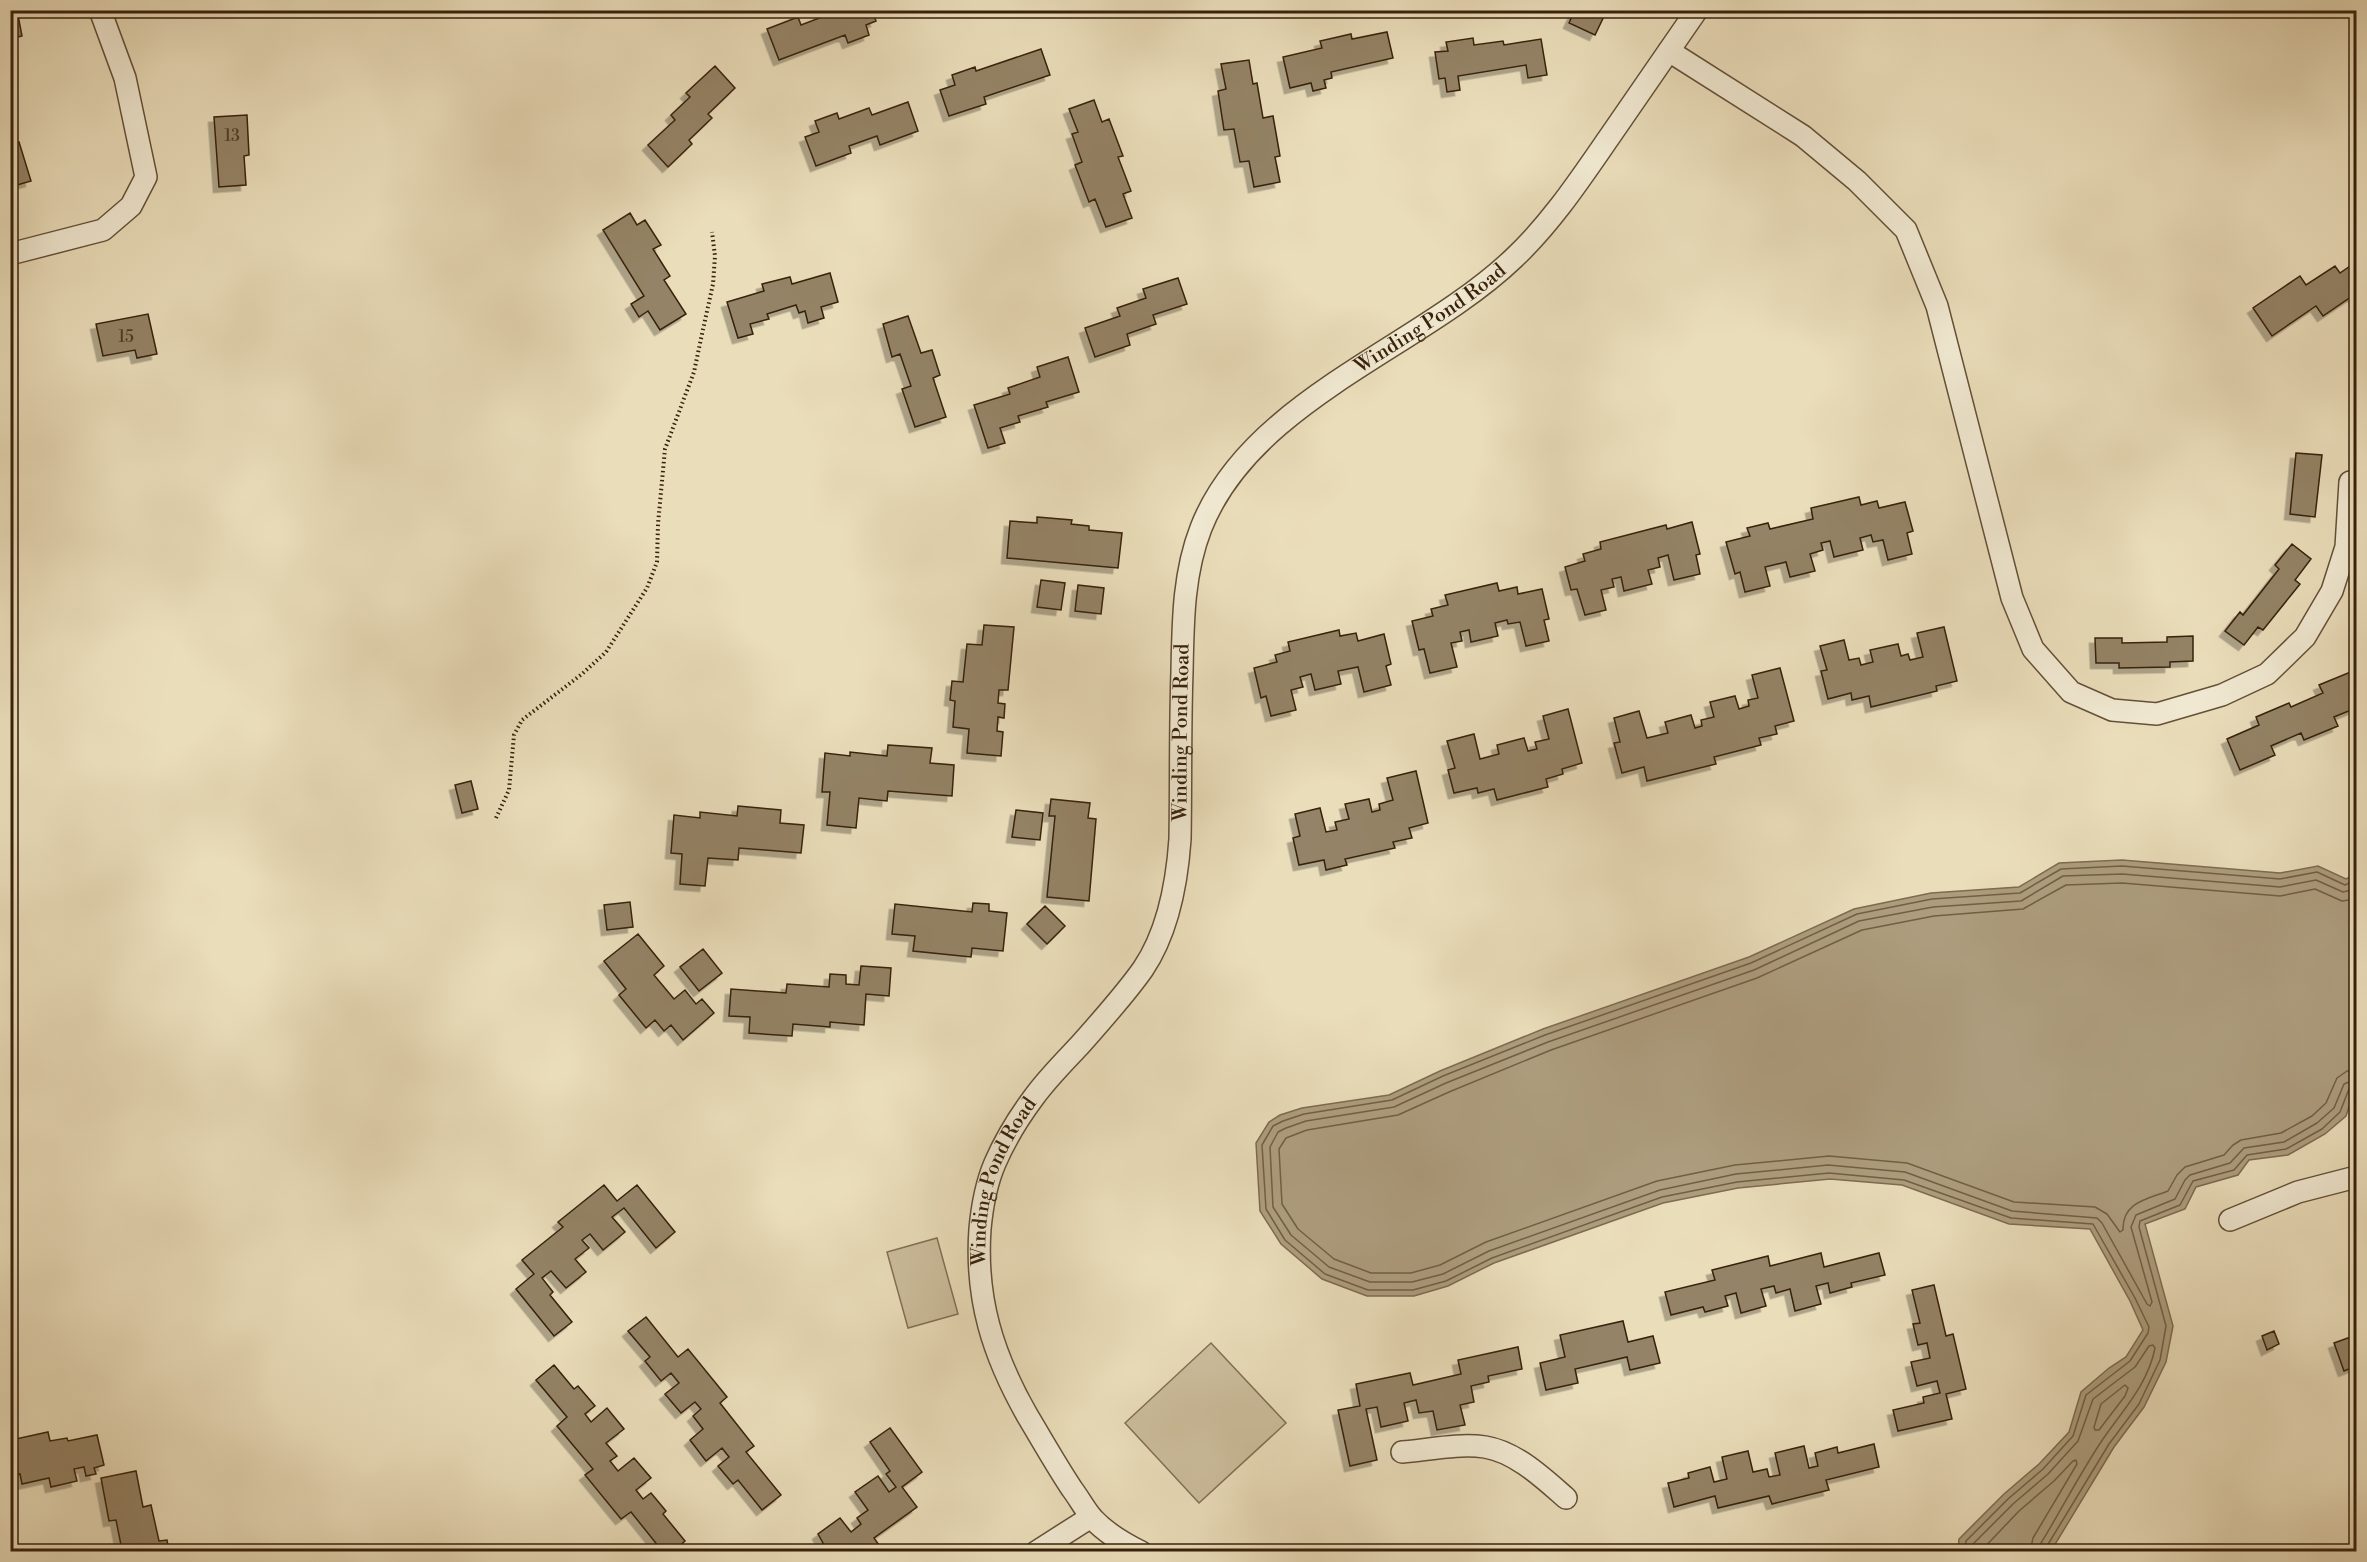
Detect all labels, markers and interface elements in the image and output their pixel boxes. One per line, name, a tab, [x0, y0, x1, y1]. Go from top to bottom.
house number: 13	[224, 126, 240, 146]
street label: Winding Pond Road	[1349, 258, 1512, 379]
house number: 15	[118, 327, 134, 347]
street label: Winding Pond Road	[1168, 643, 1195, 822]
street label: Winding Pond Road	[967, 1092, 1042, 1267]

